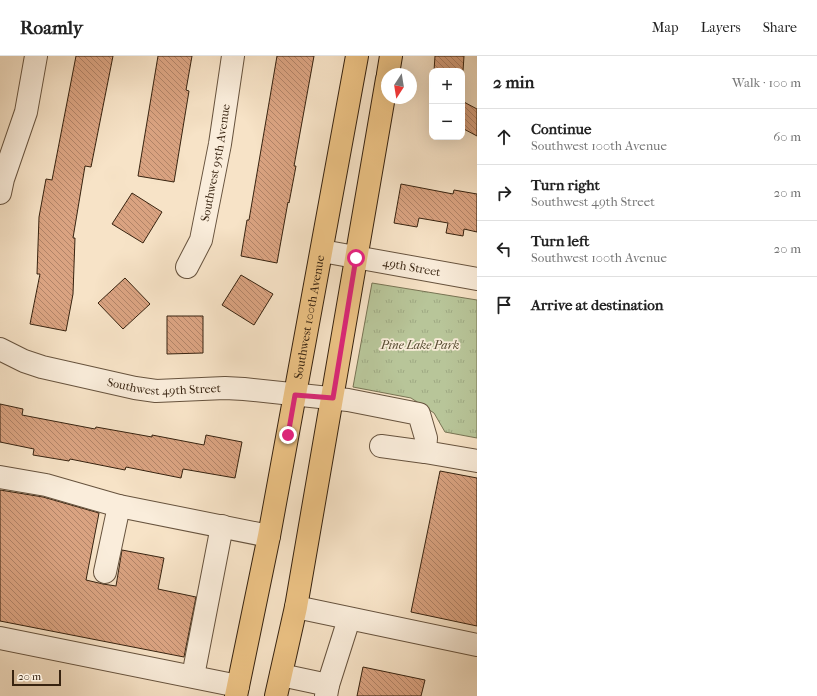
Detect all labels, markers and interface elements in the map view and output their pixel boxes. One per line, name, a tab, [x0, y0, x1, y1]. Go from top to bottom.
text: Roamly	[20, 17, 83, 39]
text: Map	[652, 19, 679, 36]
text: Layers	[701, 19, 741, 36]
text: Share	[763, 19, 797, 36]
north arrow	[381, 68, 417, 104]
map controls	[429, 68, 465, 140]
button: +	[429, 68, 465, 104]
text: 2 min	[493, 72, 534, 92]
text: Walk · 100 m	[732, 75, 801, 90]
street label: Southwest 95th Avenue	[198, 103, 233, 223]
button: −	[429, 104, 465, 140]
text: Continue	[531, 120, 591, 138]
icon: ahead	[493, 126, 515, 148]
text: 60 m	[773, 129, 801, 144]
text: Southwest 100th Avenue	[531, 138, 667, 153]
text: Turn right	[531, 176, 600, 194]
icon: right	[493, 182, 515, 204]
text: 20 m	[774, 185, 801, 200]
text: Southwest 49th Street	[531, 194, 655, 209]
text: Turn left	[531, 232, 589, 250]
icon: left	[493, 238, 515, 260]
text: 20 m	[774, 241, 801, 256]
route start	[347, 249, 365, 267]
text: Southwest 100th Avenue	[531, 250, 667, 265]
street label: Southwest 100th Avenue	[291, 254, 327, 380]
street label: 49th Street	[381, 255, 442, 279]
icon: arrive	[493, 294, 515, 316]
text: Arrive at destination	[531, 296, 663, 314]
park label: Pine Lake Park	[380, 338, 459, 352]
street label: Southwest 49th Street	[106, 375, 222, 398]
route end	[279, 426, 297, 444]
scale bar	[12, 668, 61, 687]
text: 20 m	[18, 670, 41, 683]

